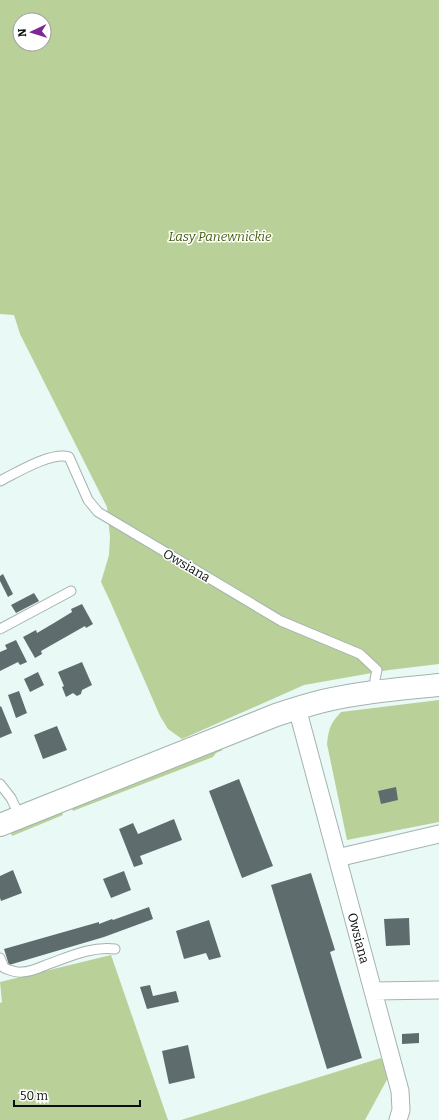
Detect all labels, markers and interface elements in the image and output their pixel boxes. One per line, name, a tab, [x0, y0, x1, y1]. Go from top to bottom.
north arrow	[12, 12, 52, 52]
text: N	[16, 27, 29, 37]
park label: Lasy Panewnickie	[168, 229, 272, 244]
street label: Owsiana	[161, 546, 213, 585]
street label: Owsiana	[345, 911, 372, 965]
scale bar	[14, 1082, 140, 1108]
text: 50 m	[20, 1089, 49, 1103]

